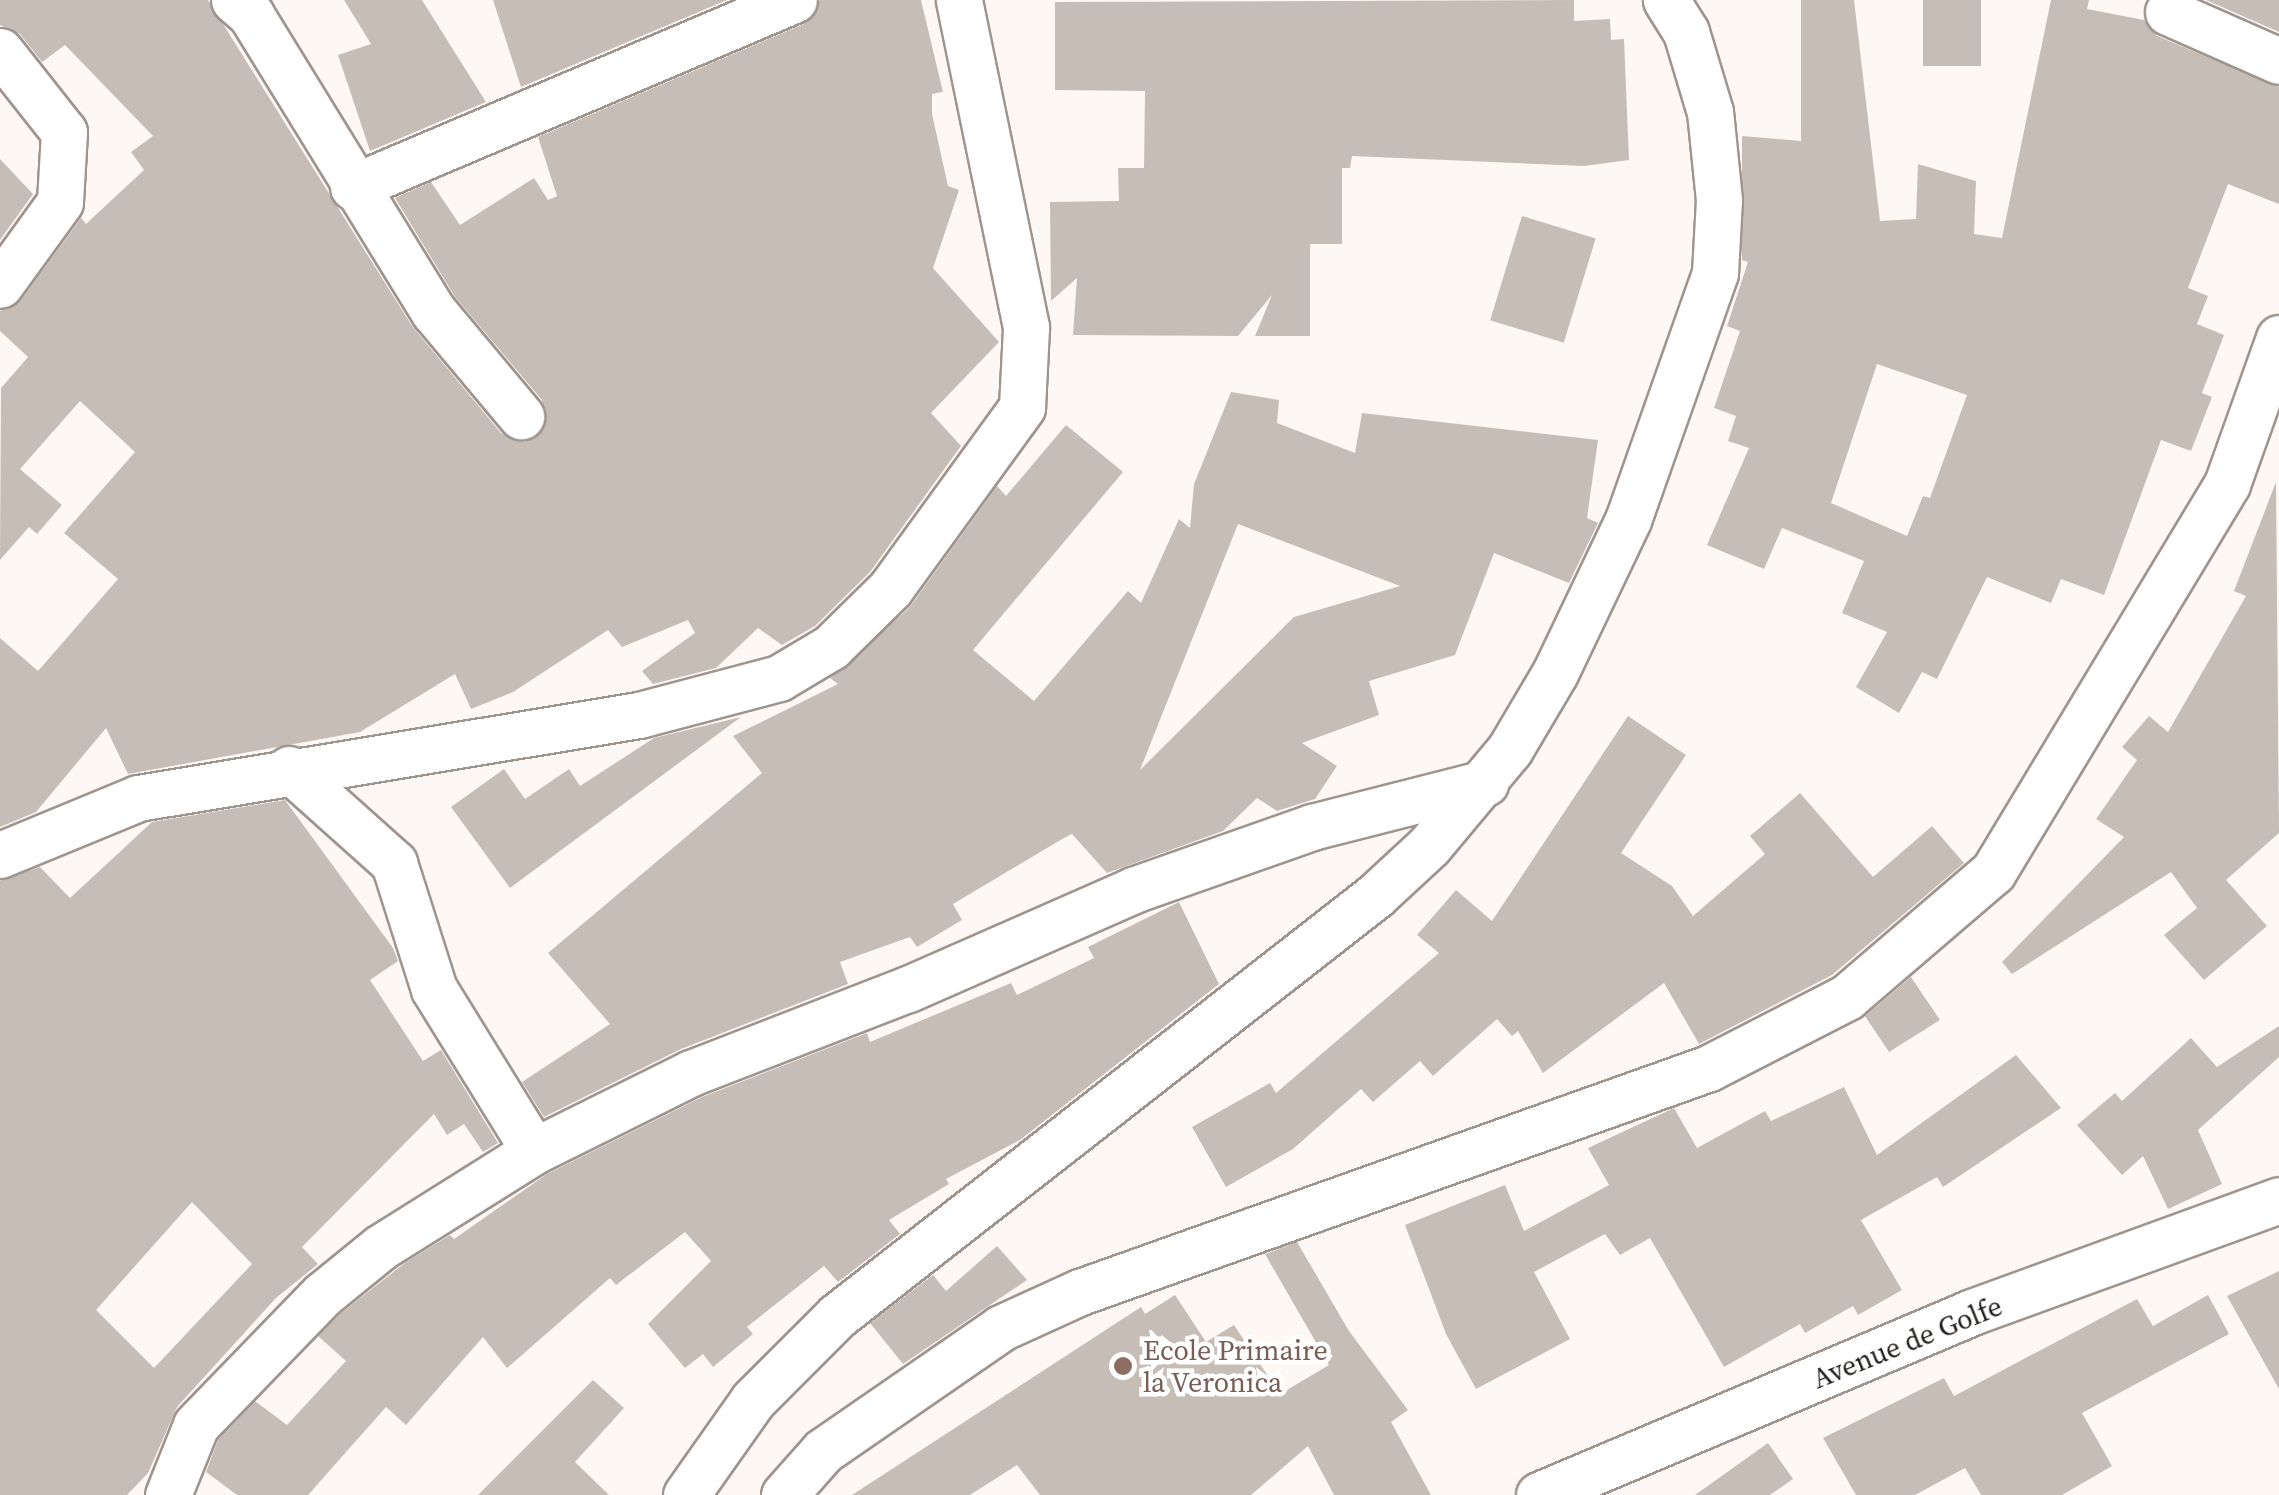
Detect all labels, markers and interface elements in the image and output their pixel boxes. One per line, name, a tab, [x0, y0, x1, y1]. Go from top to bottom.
street label: Avenue de Golfe	[1807, 1289, 2007, 1395]
place label: Ecole Primaire la Veronica	[1143, 1333, 1328, 1399]
marker: Ecole Primaire la Veronica	[1112, 1355, 1134, 1377]

